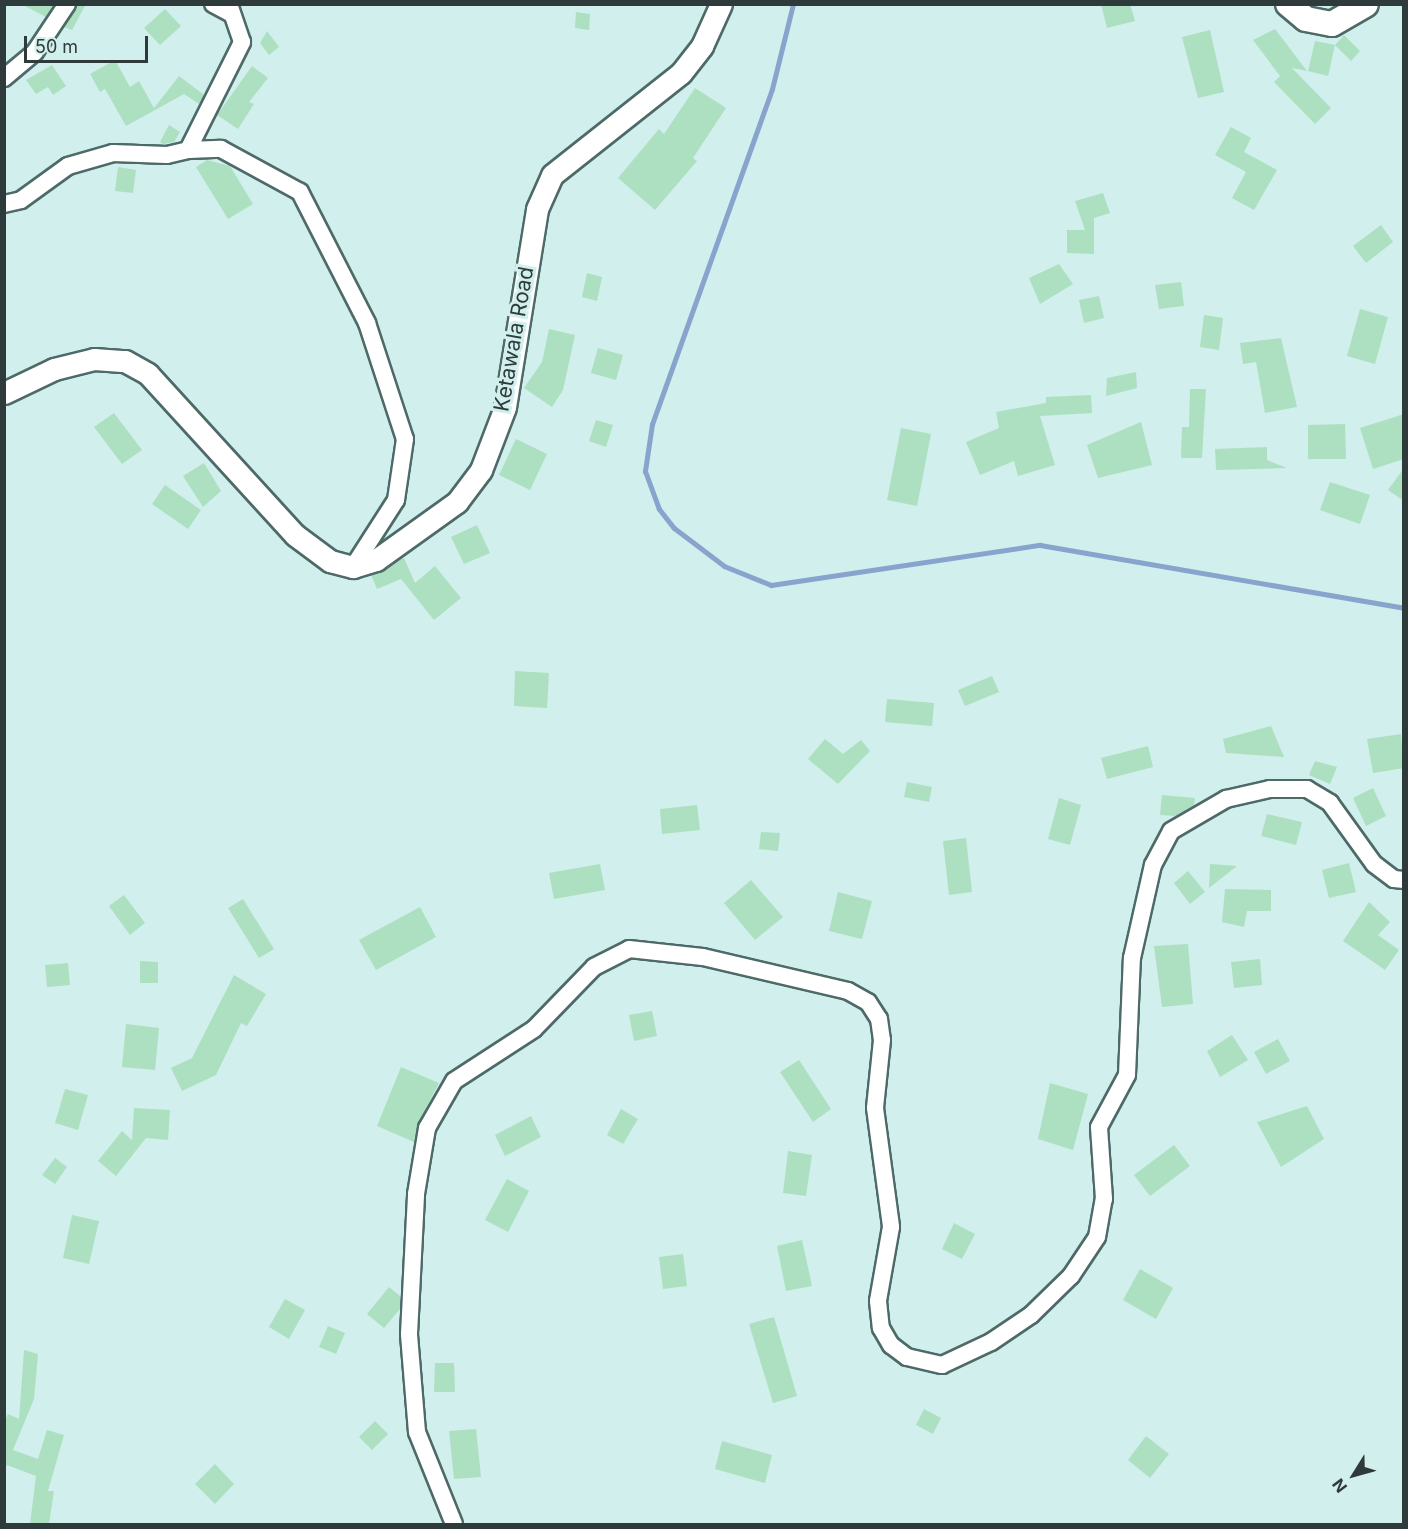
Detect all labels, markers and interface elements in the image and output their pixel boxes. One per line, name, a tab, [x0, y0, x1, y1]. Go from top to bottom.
scale bar	[27, 24, 152, 62]
text: 50 m	[35, 36, 78, 57]
street label: Ketawala Road	[489, 265, 539, 413]
north arrow	[1324, 1445, 1384, 1505]
text: N	[1328, 1475, 1351, 1497]

